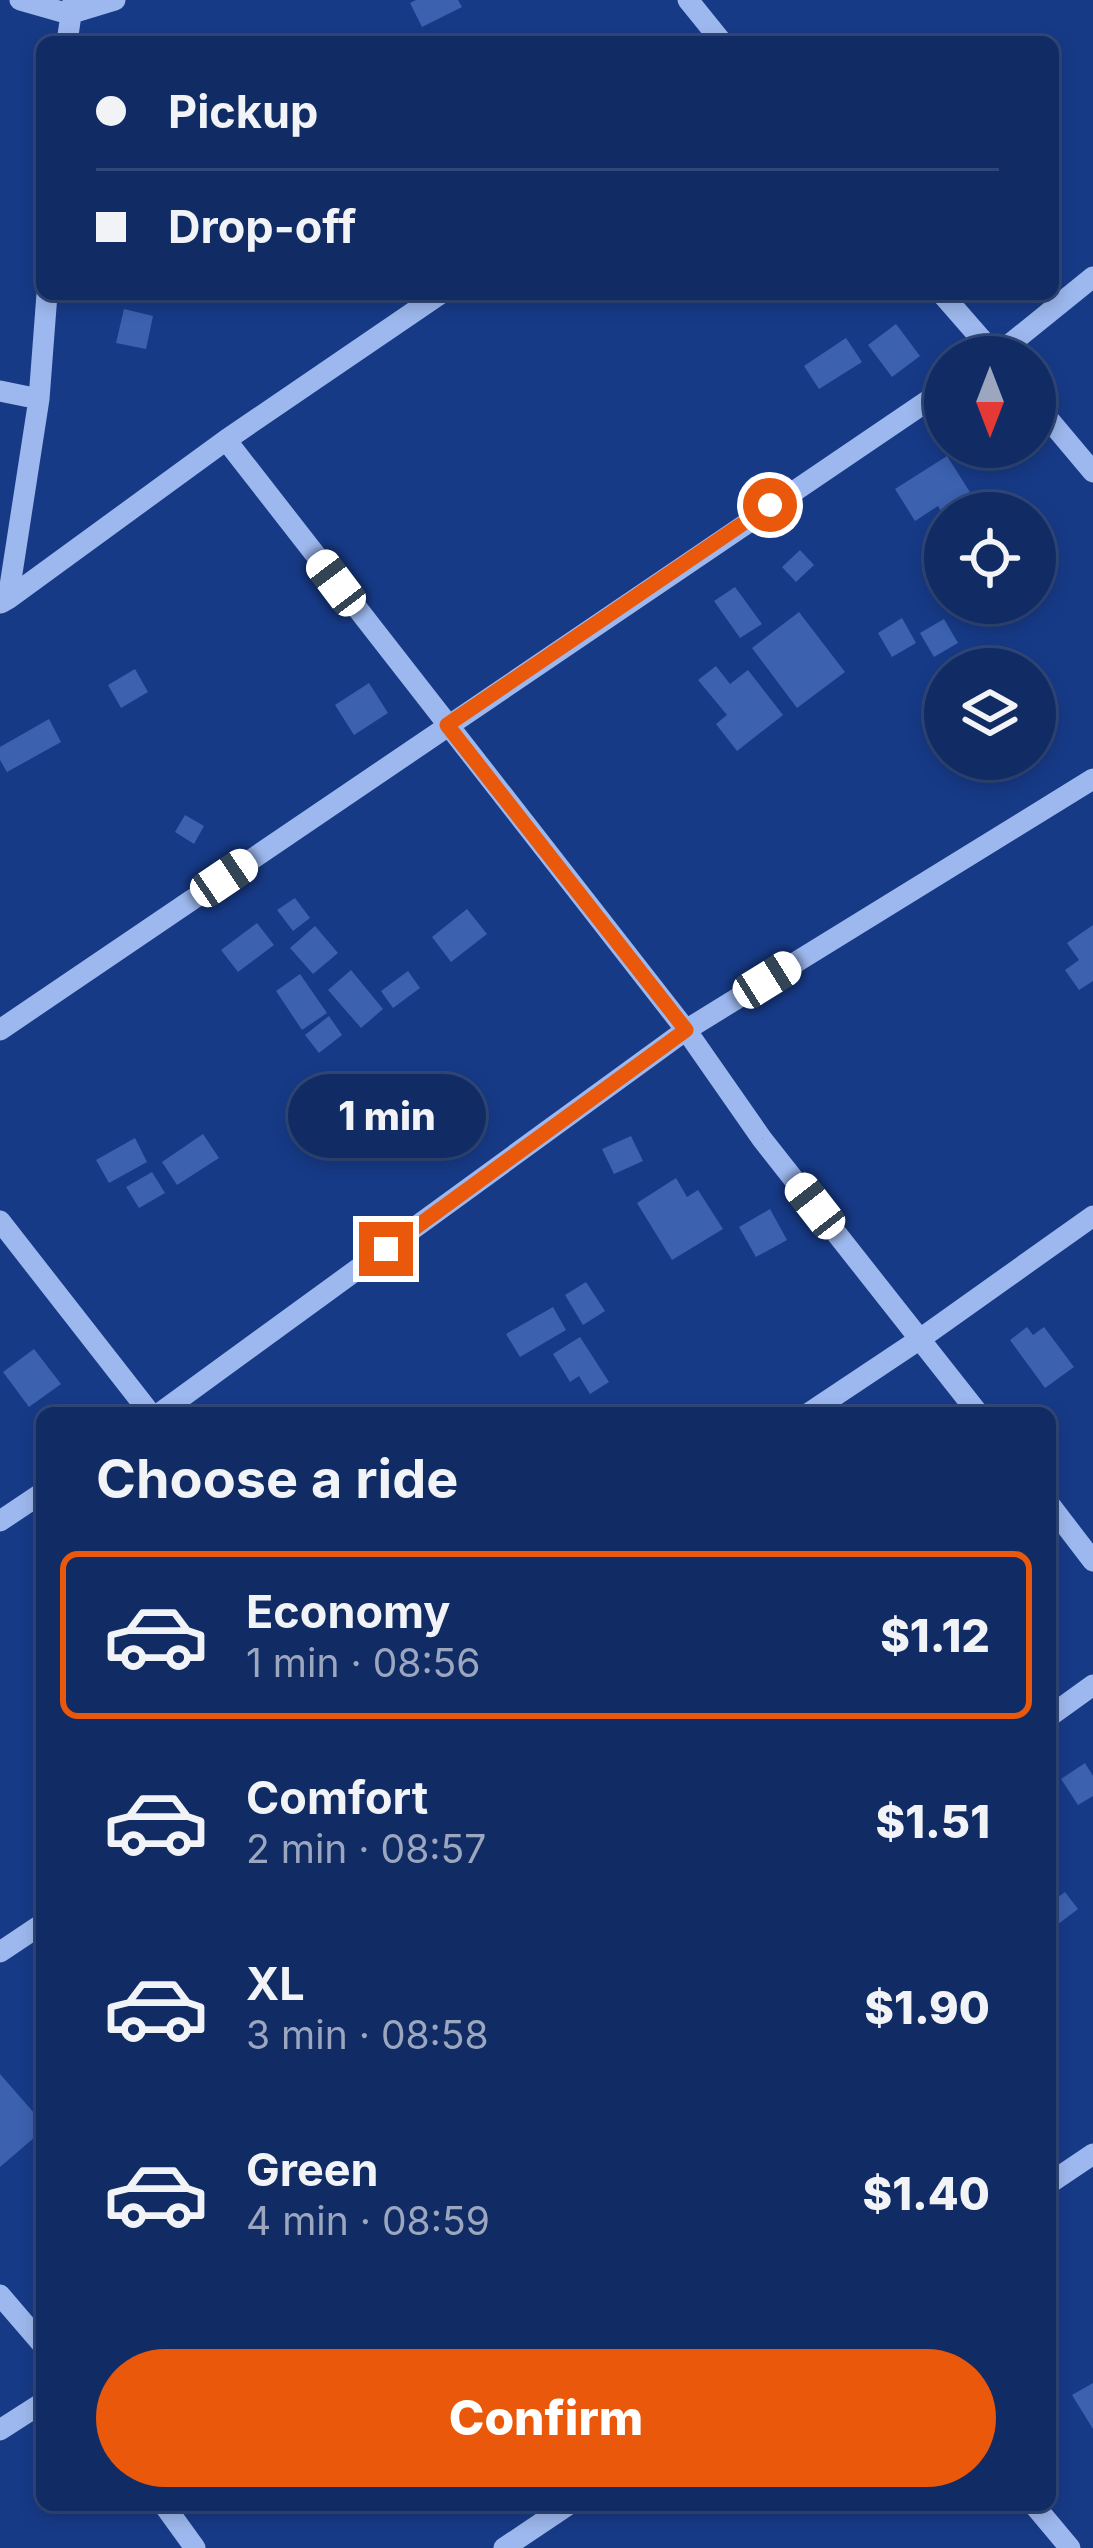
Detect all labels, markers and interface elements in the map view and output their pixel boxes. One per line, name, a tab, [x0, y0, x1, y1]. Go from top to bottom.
text: Pickup	[168, 84, 318, 139]
text: Drop-off	[168, 199, 356, 254]
north arrow	[924, 336, 1056, 468]
map controls	[924, 336, 1056, 780]
route start	[743, 478, 797, 532]
button: locate	[924, 492, 1056, 624]
car	[300, 543, 372, 623]
button: layers	[924, 648, 1056, 780]
car	[184, 843, 264, 913]
car	[727, 946, 807, 1014]
callout: 1 min	[287, 1075, 485, 1159]
text: 1 min	[338, 1092, 436, 1139]
car	[779, 1167, 851, 1245]
route end	[359, 1222, 413, 1276]
text: Choose a ride	[96, 1446, 458, 1511]
icon: car	[102, 1581, 210, 1689]
text: Economy	[246, 1584, 450, 1639]
text: $1.12	[880, 1608, 990, 1663]
text: 1 min · 08:56	[246, 1639, 481, 1686]
icon: car	[102, 1767, 210, 1875]
text: Comfort	[246, 1770, 428, 1825]
text: $1.51	[876, 1794, 990, 1849]
text: 2 min · 08:57	[246, 1825, 486, 1872]
icon: car	[102, 1953, 210, 2061]
text: XL	[246, 1956, 305, 2011]
text: $1.90	[864, 1980, 990, 2035]
text: 3 min · 08:58	[246, 2011, 489, 2058]
icon: car	[102, 2139, 210, 2247]
text: Green	[246, 2142, 379, 2197]
text: $1.40	[862, 2166, 990, 2221]
text: 4 min · 08:59	[246, 2197, 490, 2244]
button: Confirm	[96, 2349, 996, 2487]

